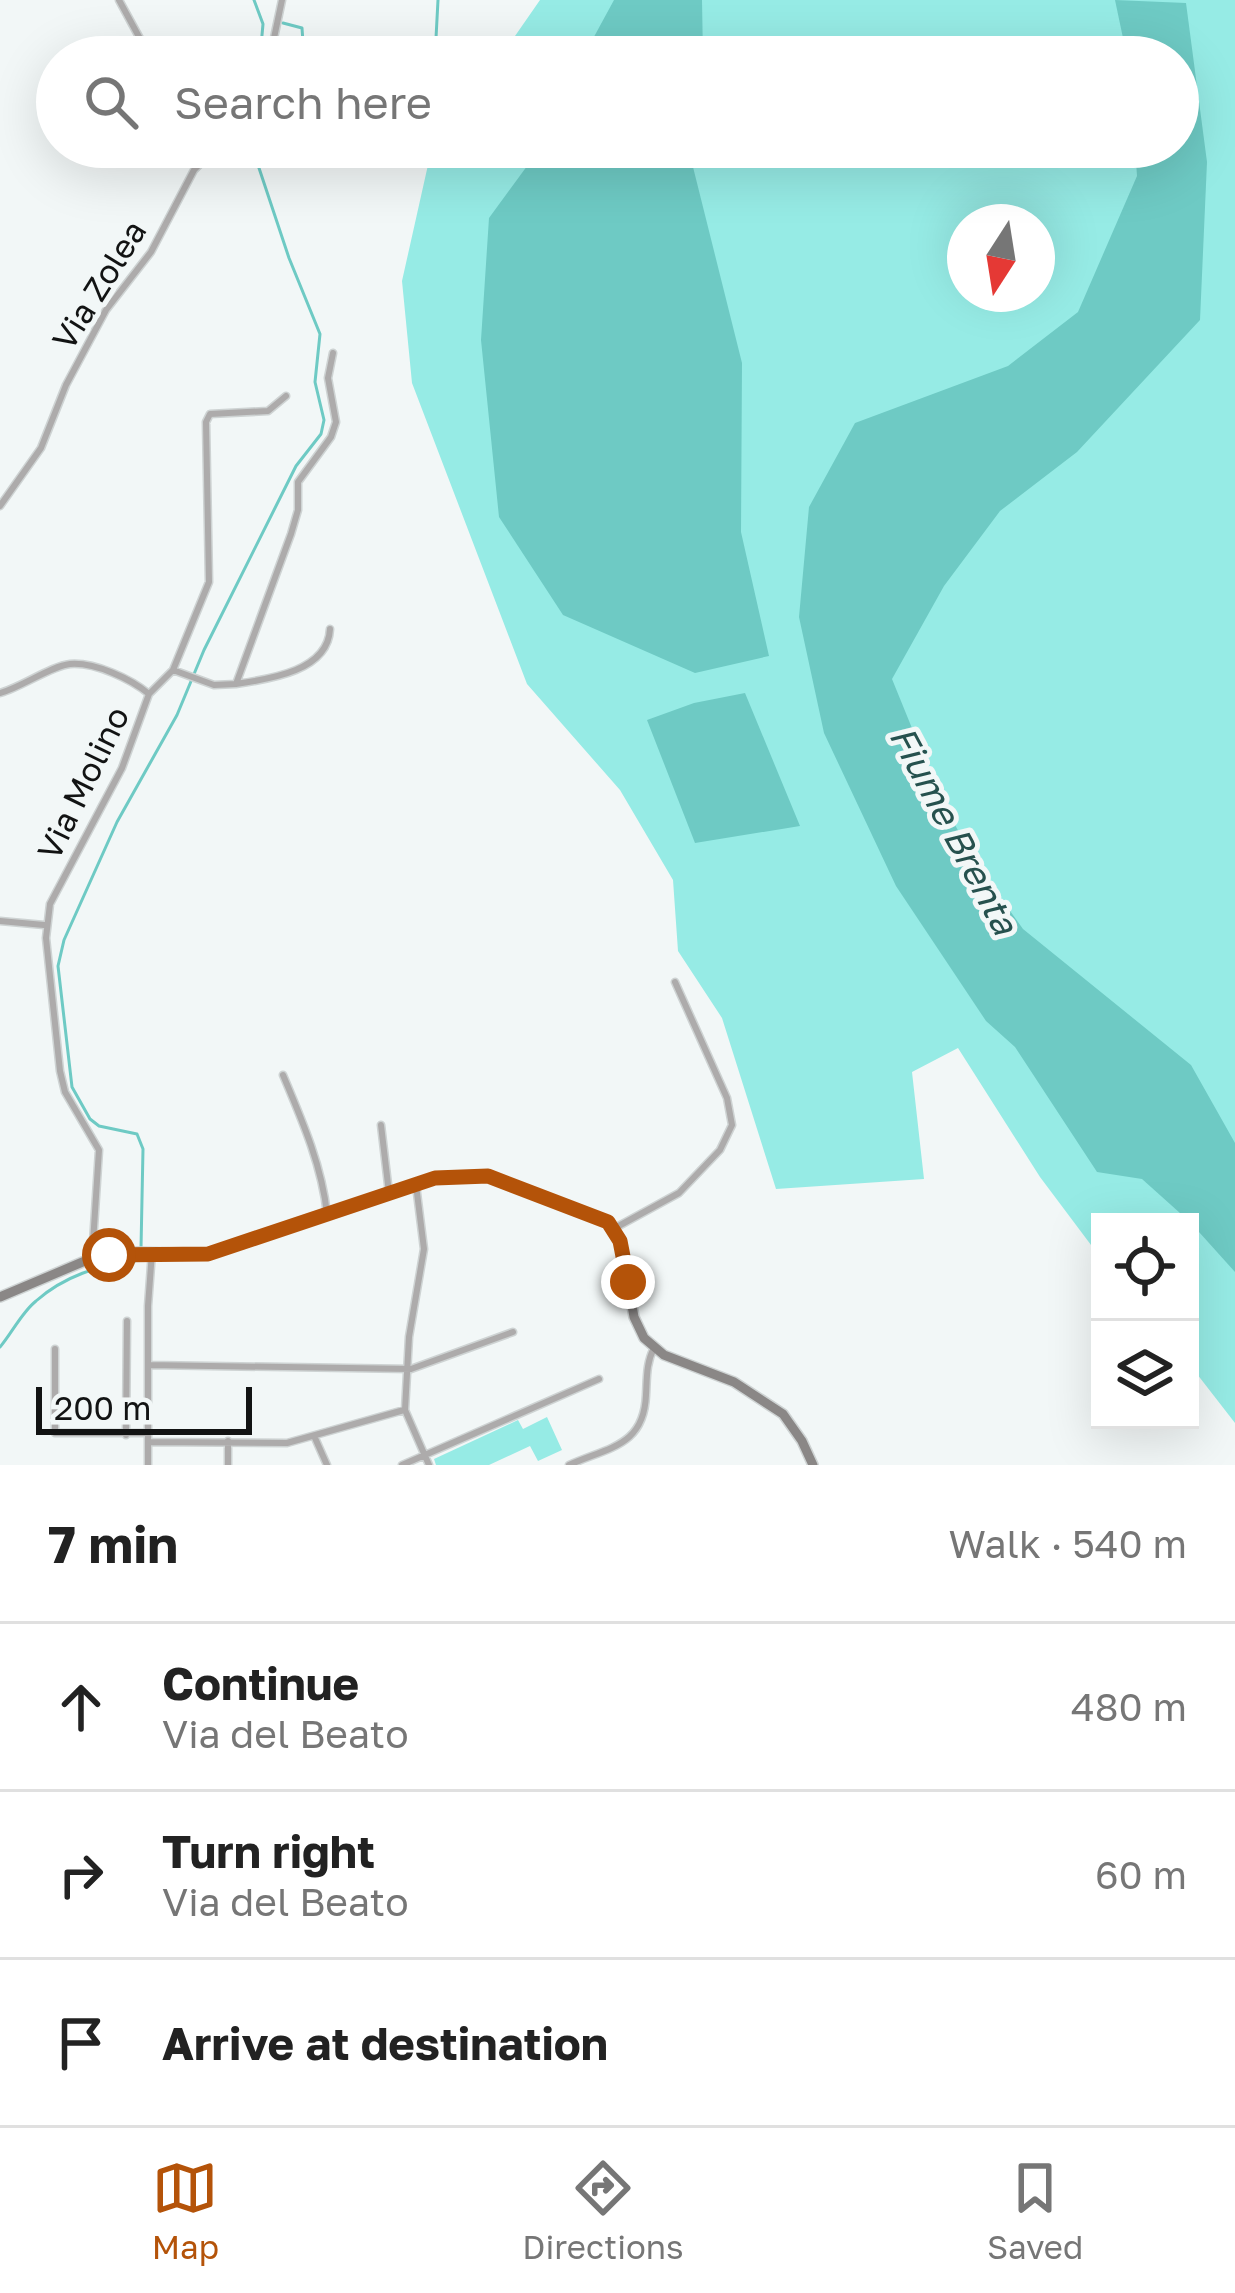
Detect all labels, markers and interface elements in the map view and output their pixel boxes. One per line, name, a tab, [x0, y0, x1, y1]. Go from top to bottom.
search box	[36, 36, 1199, 168]
icon: search	[78, 69, 144, 135]
text: Search here	[174, 75, 432, 129]
north arrow	[947, 204, 1055, 312]
street label: Via Zolea	[44, 213, 153, 356]
street label: Via Molino	[29, 700, 136, 866]
water label: Fiume Brenta	[882, 718, 1028, 943]
map controls	[1091, 1213, 1199, 1429]
button: locate	[1091, 1213, 1199, 1321]
route start	[82, 1228, 136, 1282]
route end	[601, 1255, 655, 1309]
button: layers	[1091, 1321, 1199, 1429]
scale bar	[36, 1381, 252, 1434]
text: 200 m	[54, 1388, 152, 1427]
text: 7 min	[48, 1513, 178, 1574]
text: Walk · 540 m	[949, 1520, 1187, 1567]
text: Continue	[162, 1656, 359, 1710]
icon: ahead	[48, 1674, 114, 1740]
text: 480 m	[1071, 1683, 1187, 1730]
text: Via del Beato	[162, 1710, 409, 1757]
text: Turn right	[162, 1824, 375, 1878]
icon: right	[48, 1842, 114, 1908]
text: 60 m	[1095, 1851, 1187, 1898]
text: Via del Beato	[162, 1878, 409, 1925]
icon: arrive	[48, 2010, 114, 2076]
text: Arrive at destination	[162, 2016, 608, 2070]
tab: Map	[152, 2155, 219, 2266]
tab: Directions	[522, 2155, 684, 2266]
tab: Saved	[987, 2155, 1083, 2266]

